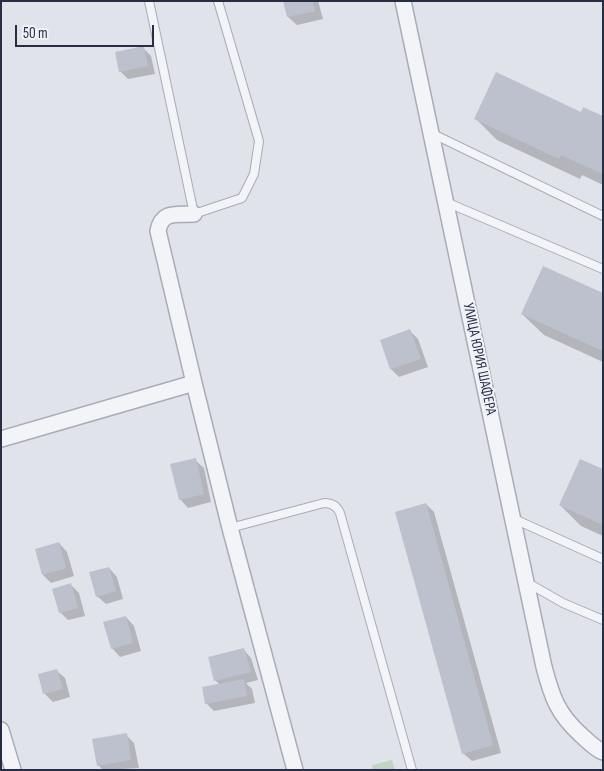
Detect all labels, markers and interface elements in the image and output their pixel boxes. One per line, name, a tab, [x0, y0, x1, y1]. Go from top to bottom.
scale bar	[18, 15, 156, 47]
text: 50 m	[23, 24, 48, 43]
street label: УЛИЦА ЮРИЯ ШАФЕРА	[458, 301, 500, 417]

